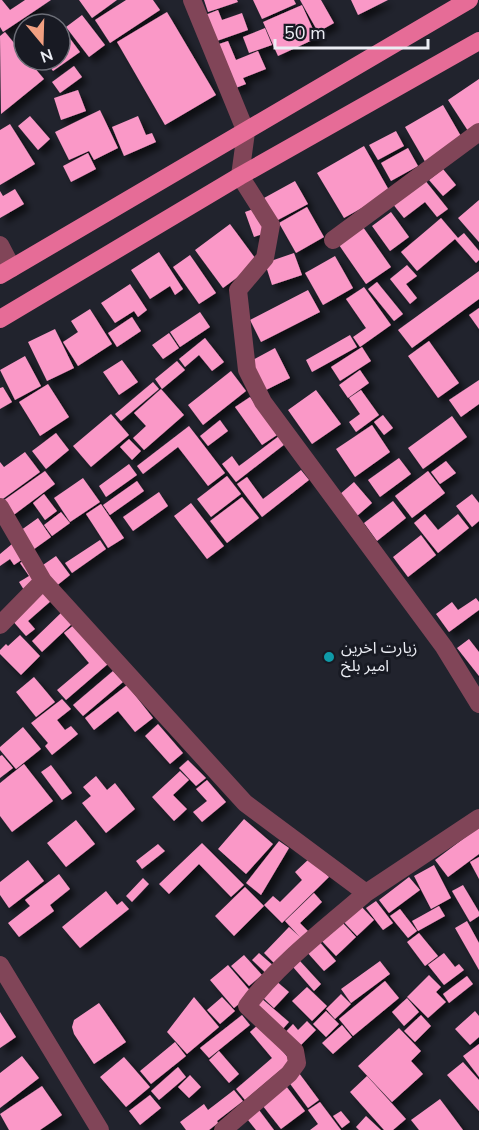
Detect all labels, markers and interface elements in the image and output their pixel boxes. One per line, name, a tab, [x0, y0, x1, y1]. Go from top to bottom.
north arrow	[12, 12, 72, 72]
scale bar	[275, 12, 428, 50]
text: 50 m	[284, 21, 326, 45]
text: N	[37, 43, 56, 68]
place label: زیارت اخرین امیر بلخ	[341, 637, 417, 678]
marker: زیارت اخرین امیر بلخ	[322, 650, 336, 664]

